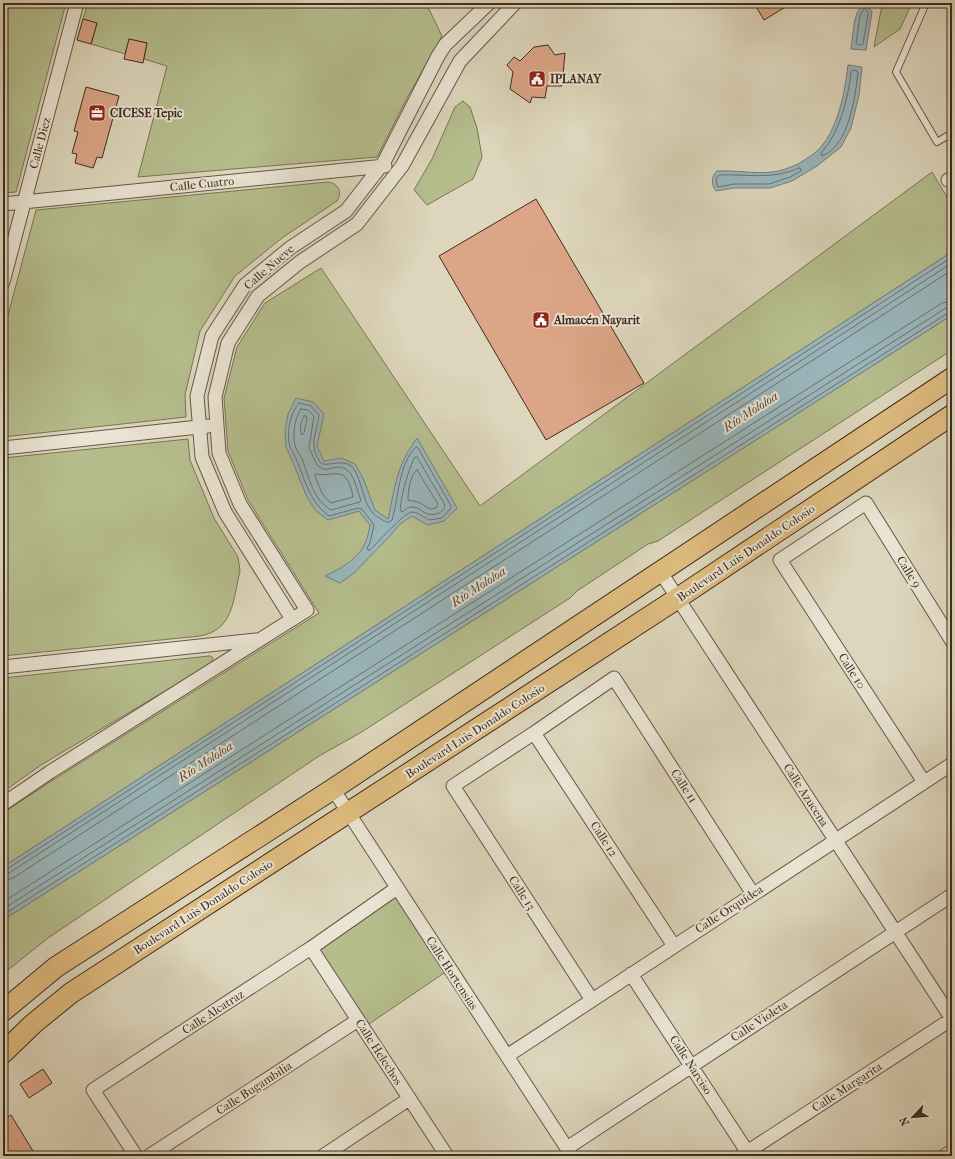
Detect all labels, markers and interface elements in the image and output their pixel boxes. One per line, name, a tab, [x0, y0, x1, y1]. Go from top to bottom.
public building icon: IPLANAY	[527, 69, 547, 89]
place label: IPLANAY	[550, 72, 602, 86]
office icon: CICESE Tepic	[87, 103, 107, 123]
place label: CICESE Tepic	[110, 106, 183, 121]
street label: Calle Diez	[26, 115, 54, 170]
street label: Calle Cuatro	[169, 174, 235, 194]
street label: Calle Nueve	[241, 241, 297, 293]
public building icon: Almacén Nayarit	[531, 310, 551, 330]
place label: Almacén Nayarit	[553, 313, 641, 328]
water label: Río Mololoa	[719, 388, 781, 435]
street label: Boulevard Luis Donaldo Colosio	[674, 502, 818, 604]
street label: Calle 9	[894, 553, 924, 591]
water label: Río Mololoa	[447, 563, 509, 610]
street label: Calle 10	[835, 651, 869, 691]
street label: Boulevard Luis Donaldo Colosio	[403, 681, 547, 781]
water label: Río Mololoa	[174, 738, 236, 785]
street label: Calle Azucena	[780, 761, 832, 829]
street label: Calle 11	[668, 767, 700, 805]
street label: Calle 12	[587, 819, 621, 859]
street label: Boulevard Luis Donaldo Colosio	[131, 857, 275, 957]
street label: Calle 13	[506, 873, 538, 913]
street label: Calle Orquídea	[693, 882, 766, 936]
street label: Calle Hortensias	[423, 934, 481, 1013]
street label: Calle Alcatraz	[179, 986, 247, 1037]
street label: Calle Violeta	[728, 997, 790, 1045]
street label: Calle Helechos	[353, 1017, 406, 1088]
street label: Calle Narciso	[667, 1033, 715, 1097]
street label: Calle Bugambilia	[214, 1058, 295, 1118]
street label: Calle Margarita	[809, 1059, 885, 1115]
north arrow	[893, 1097, 933, 1137]
text: N	[897, 1114, 912, 1128]

